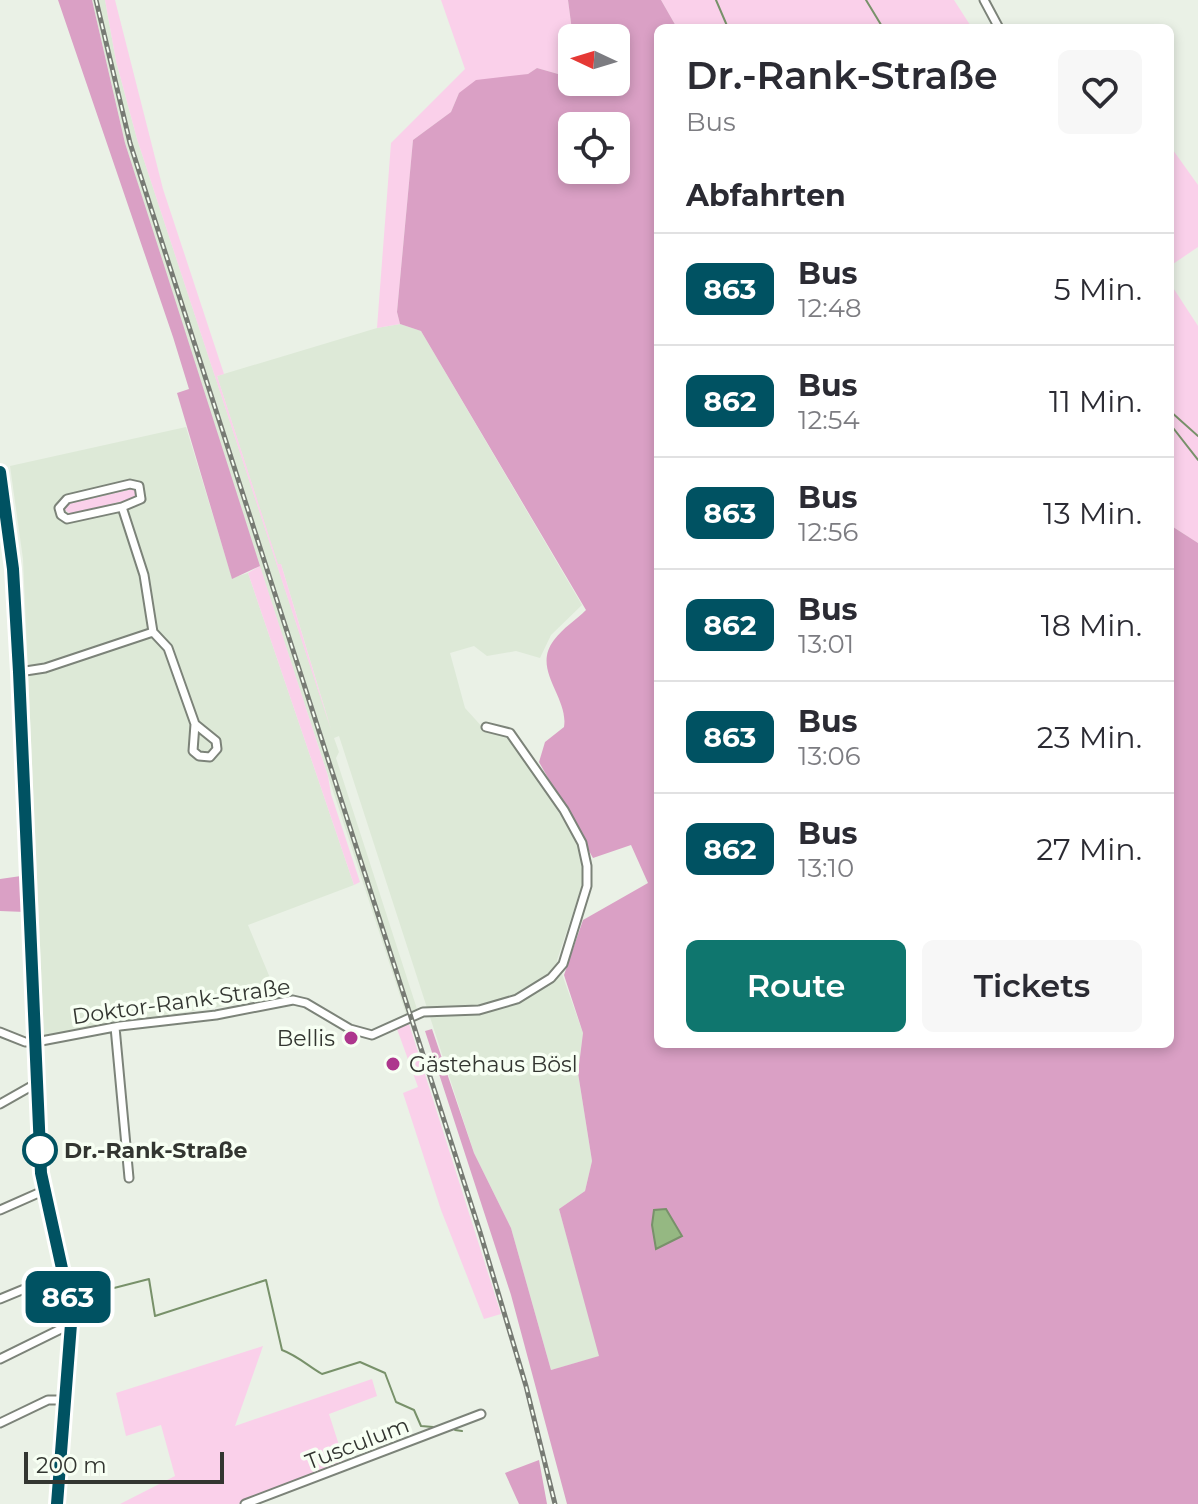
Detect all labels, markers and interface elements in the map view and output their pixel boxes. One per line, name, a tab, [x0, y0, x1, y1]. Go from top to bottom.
north arrow	[558, 24, 630, 96]
map controls	[558, 24, 630, 184]
button: heart	[1058, 50, 1142, 134]
text: Dr.-Rank-Straße	[686, 52, 998, 99]
text: Bus	[686, 106, 736, 138]
button: locate	[558, 112, 630, 184]
text: Abfahrten	[686, 177, 846, 214]
text: Bus	[798, 255, 858, 292]
text: 5 Min.	[1054, 271, 1142, 308]
text: 863	[704, 272, 756, 306]
text: 12:48	[798, 292, 862, 324]
text: Bus	[798, 367, 858, 404]
text: 11 Min.	[1049, 383, 1142, 420]
text: 862	[704, 384, 756, 418]
text: 12:54	[798, 404, 860, 436]
text: Bus	[798, 479, 858, 516]
text: 13 Min.	[1043, 495, 1142, 532]
text: 863	[704, 496, 756, 530]
text: 12:56	[798, 516, 858, 548]
text: Bus	[798, 591, 858, 628]
text: 18 Min.	[1041, 607, 1142, 644]
text: 862	[704, 608, 756, 642]
text: 13:01	[798, 628, 854, 660]
text: Bus	[798, 703, 858, 740]
text: 23 Min.	[1037, 719, 1142, 756]
text: 863	[704, 720, 756, 754]
text: 13:06	[798, 740, 861, 772]
text: Bus	[798, 815, 858, 852]
text: 27 Min.	[1036, 831, 1142, 868]
text: 862	[704, 832, 756, 866]
text: 13:10	[798, 852, 854, 884]
button: Route	[686, 940, 906, 1032]
button: Tickets	[922, 940, 1142, 1032]
street label: Doktor-Rank-Straße	[70, 973, 292, 1030]
place label: Bellis	[277, 1025, 335, 1052]
marker: Bellis	[342, 1029, 360, 1047]
place label: Gästehaus Bösl	[409, 1051, 578, 1078]
marker: Gästehaus Bösl	[384, 1055, 402, 1073]
marker: Dr.-Rank-Straße	[23, 1133, 57, 1167]
place label: Dr.-Rank-Straße	[64, 1137, 247, 1164]
line badge: 863	[22, 1271, 114, 1323]
text: 863	[42, 1280, 94, 1314]
street label: Tusculum	[301, 1411, 413, 1476]
scale bar	[24, 1448, 224, 1484]
text: 200 m	[36, 1452, 107, 1479]

